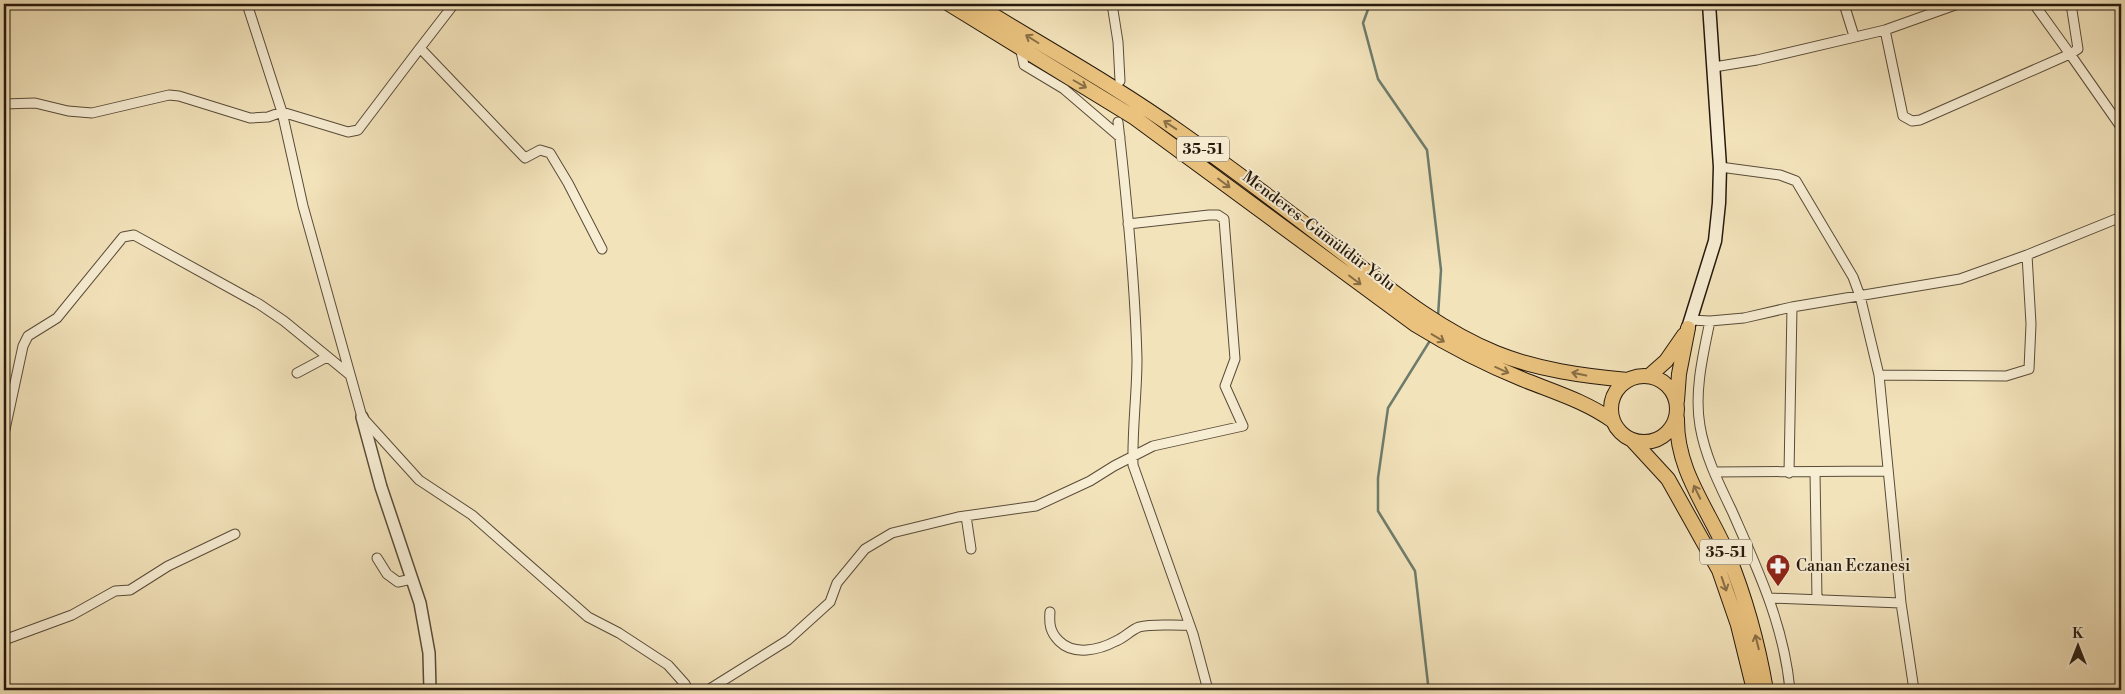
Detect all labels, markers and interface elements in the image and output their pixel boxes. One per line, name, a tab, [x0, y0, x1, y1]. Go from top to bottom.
one-way arrow	[1026, 34, 1040, 44]
one-way arrow	[1073, 79, 1087, 89]
one-way arrow	[1163, 120, 1177, 130]
road number: 35-51	[1177, 136, 1229, 162]
street label: Menderes-Gümüldür Yolu	[1238, 167, 1400, 295]
one-way arrow	[1217, 178, 1231, 188]
one-way arrow	[1348, 275, 1362, 285]
one-way arrow	[1430, 334, 1444, 344]
one-way arrow	[1494, 366, 1509, 376]
one-way arrow	[1572, 369, 1588, 379]
one-way arrow	[1691, 485, 1701, 500]
road number: 35-51	[1700, 540, 1752, 564]
pharmacy icon: Canan Eczanesi	[1765, 553, 1791, 587]
place label: Canan Eczanesi	[1796, 556, 1910, 576]
one-way arrow	[1720, 575, 1729, 591]
north arrow	[2052, 622, 2102, 672]
text: K	[2072, 625, 2084, 643]
one-way arrow	[1752, 635, 1761, 651]

